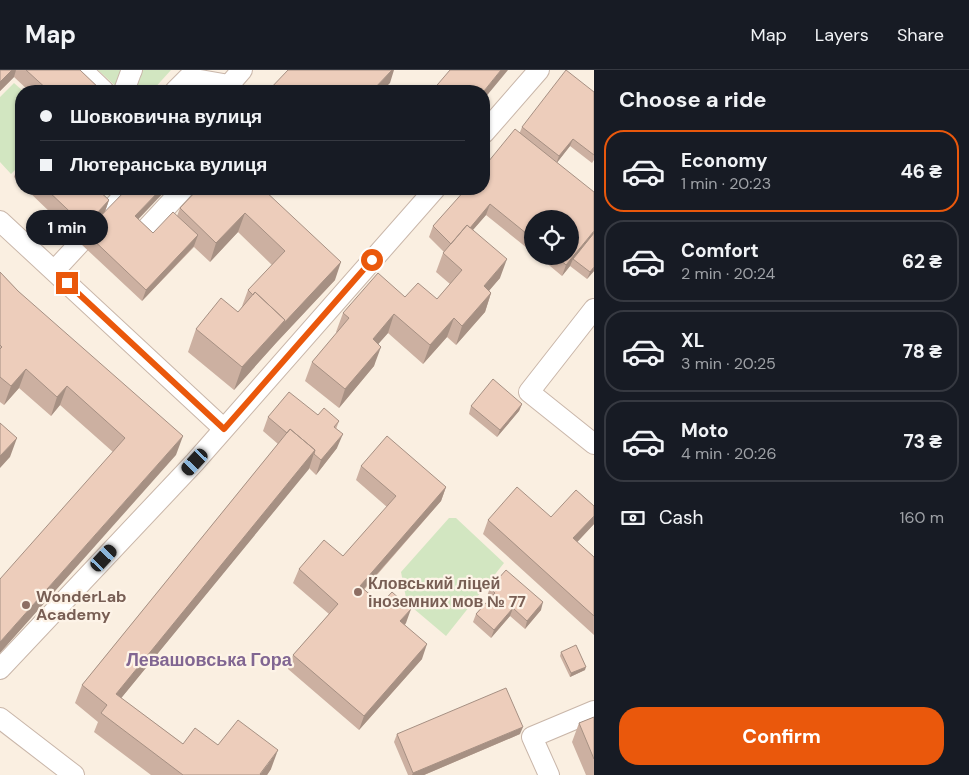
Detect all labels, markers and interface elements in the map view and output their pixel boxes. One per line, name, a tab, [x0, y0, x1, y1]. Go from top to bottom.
text: Map	[25, 19, 76, 50]
text: Map	[751, 23, 787, 47]
text: Layers	[815, 23, 869, 47]
text: Share	[897, 23, 944, 47]
text: Choose a ride	[619, 85, 767, 114]
text: Шовковична вулиця	[70, 104, 262, 129]
text: Economy	[681, 148, 768, 173]
icon: car	[621, 149, 666, 194]
text: Лютеранська вулиця	[70, 152, 267, 177]
text: 46 ₴	[900, 159, 942, 184]
text: 1 min · 20:23	[681, 173, 771, 194]
callout: 1 min	[26, 210, 108, 246]
map controls	[524, 210, 579, 265]
button: locate	[524, 210, 579, 265]
text: 1 min	[48, 217, 86, 238]
text: Comfort	[681, 238, 759, 263]
icon: car	[621, 239, 666, 284]
route start	[361, 249, 383, 271]
text: 62 ₴	[902, 249, 942, 274]
text: 2 min · 20:24	[681, 263, 775, 284]
route end	[56, 272, 78, 294]
text: XL	[681, 328, 704, 353]
icon: car	[621, 329, 666, 374]
text: 78 ₴	[903, 339, 942, 364]
text: 3 min · 20:25	[681, 353, 776, 374]
text: Moto	[681, 418, 729, 443]
icon: car	[621, 419, 666, 464]
text: 73 ₴	[903, 429, 942, 454]
text: 4 min · 20:26	[681, 443, 776, 464]
car	[179, 446, 210, 478]
icon: cash	[619, 504, 647, 532]
text: Cash	[659, 505, 703, 530]
text: 160 m	[900, 507, 944, 528]
car	[88, 542, 119, 574]
place label: Кловський ліцей іноземних мов № 77	[368, 573, 526, 612]
place label: WonderLab Academy	[36, 586, 127, 625]
marker: Кловський ліцей іноземних мов № 77	[352, 586, 364, 598]
marker: WonderLab Academy	[20, 599, 32, 611]
district label: Левашовська Гора	[126, 648, 293, 672]
button: Confirm	[619, 707, 944, 765]

